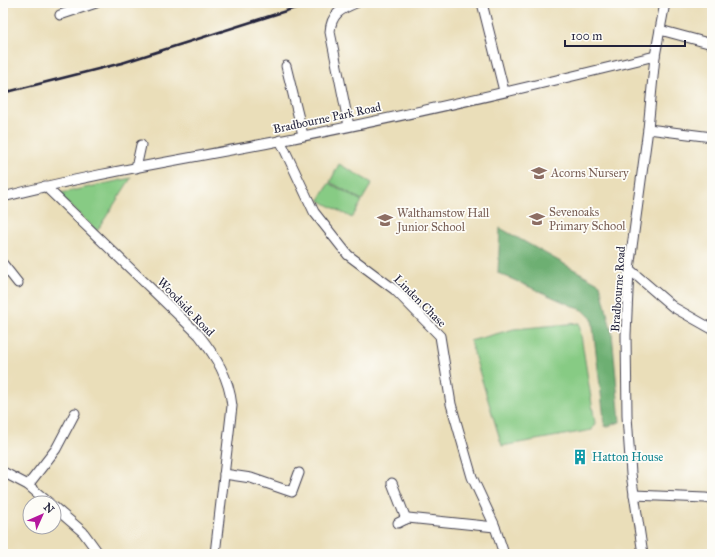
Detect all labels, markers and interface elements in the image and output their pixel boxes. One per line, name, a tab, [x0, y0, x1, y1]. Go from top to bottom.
scale bar	[565, 22, 685, 48]
text: 100 m	[571, 29, 602, 43]
street label: Bradbourne Park Road	[272, 100, 382, 136]
school or university icon: Acorns Nursery	[530, 164, 548, 182]
place label: Acorns Nursery	[550, 166, 629, 180]
place label: Sevenoaks Primary School	[549, 205, 626, 233]
place label: Walthamstow Hall Junior School	[395, 206, 490, 235]
school or university icon: Sevenoaks Primary School	[528, 210, 546, 228]
school or university icon: Walthamstow Hall Junior School	[376, 211, 394, 229]
street label: Bradbourne Road	[608, 246, 628, 332]
street label: Linden Chase	[391, 272, 449, 330]
street label: Woodside Road	[155, 275, 217, 339]
building icon: Hatton House	[571, 448, 589, 466]
place label: Hatton House	[592, 450, 663, 464]
north arrow	[22, 495, 62, 535]
text: N	[41, 500, 57, 517]

